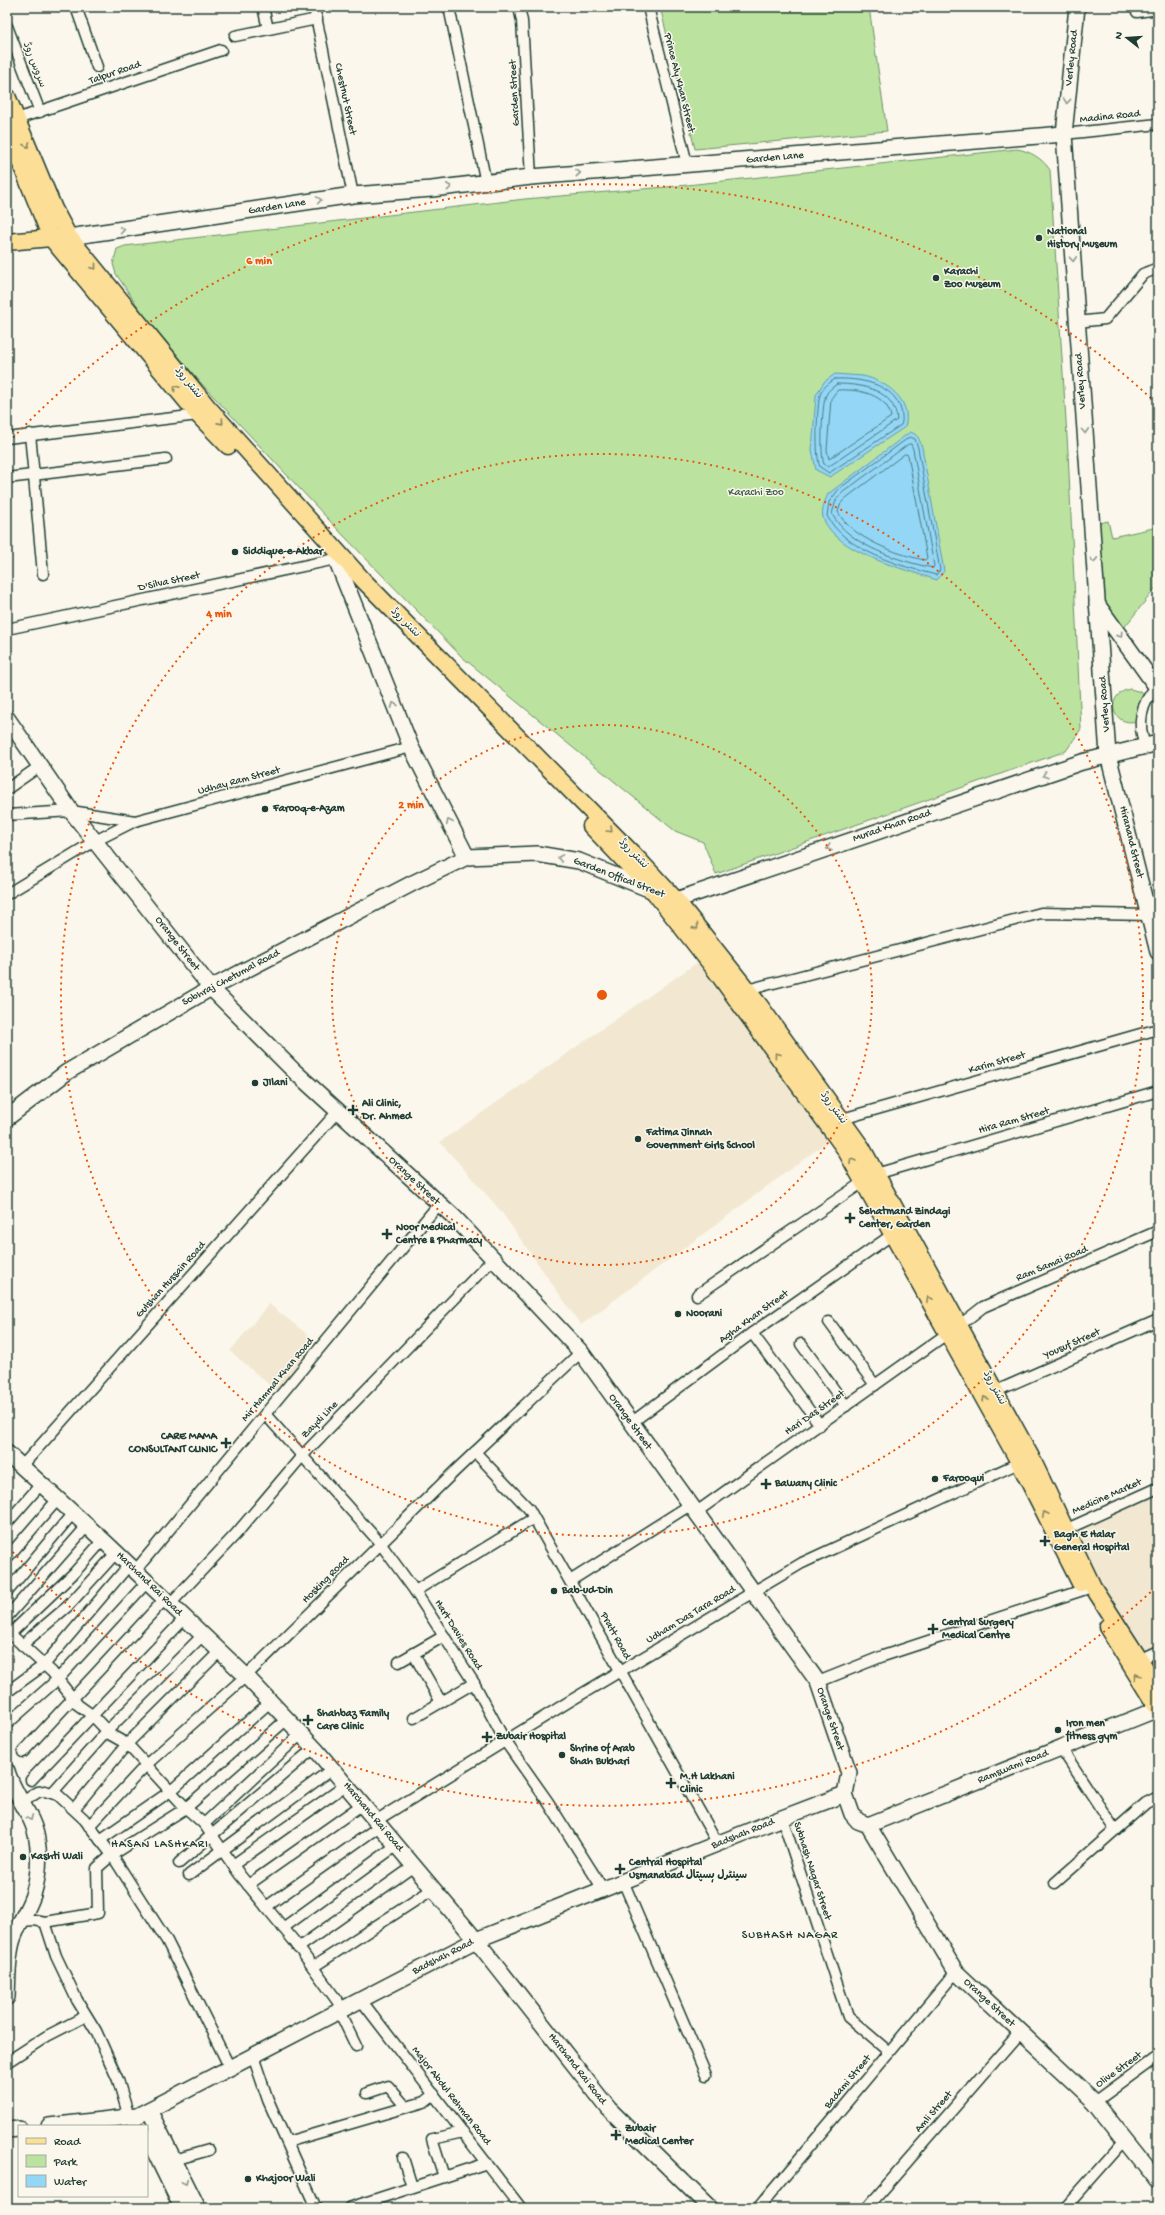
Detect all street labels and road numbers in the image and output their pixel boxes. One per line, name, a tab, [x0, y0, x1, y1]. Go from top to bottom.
street label: Verley Road	[1063, 28, 1081, 87]
street label: Prince Aly Khan Street	[661, 31, 697, 135]
street label: سروس روڈ	[20, 40, 49, 90]
street label: Talpur Road	[87, 58, 144, 88]
street label: Garden Street	[507, 58, 523, 126]
street label: Chestnut Street	[332, 62, 359, 137]
street label: Madina Road	[1079, 108, 1142, 126]
street label: Garden Lane	[746, 149, 805, 167]
street label: Garden Lane	[247, 196, 307, 217]
street label: Verley Road	[1073, 351, 1089, 410]
street label: نشتر روڈ	[172, 364, 205, 401]
street label: D'Silva Street	[136, 569, 202, 595]
street label: نشتر روڈ	[388, 605, 423, 640]
street label: Verley Road	[1097, 674, 1113, 733]
street label: Udhay Ram Street	[197, 764, 283, 798]
street label: Hiranand Street	[1116, 805, 1146, 881]
street label: Murad Khan Road	[851, 807, 934, 845]
street label: نشتر روڈ	[616, 836, 651, 872]
street label: Garden Offical Street	[572, 854, 668, 901]
street label: Orange Street	[152, 914, 203, 975]
street label: Sobhraj Chetumal Road	[180, 947, 283, 1009]
street label: Karim Street	[967, 1049, 1028, 1077]
street label: نشتر روڈ	[817, 1089, 850, 1127]
street label: Hira Ram Street	[977, 1105, 1052, 1137]
street label: Orange Street	[386, 1154, 443, 1209]
street label: Gulshan Hussain Road	[134, 1238, 209, 1321]
street label: Ram Samai Road	[1014, 1243, 1091, 1284]
street label: Agha Khan Street	[717, 1287, 792, 1346]
street label: Yousuf Street	[1041, 1325, 1103, 1362]
street label: Mir Hammal Khan Road	[239, 1335, 318, 1424]
street label: نشتر روڈ	[980, 1368, 1009, 1407]
street label: Hari Das Street	[783, 1387, 849, 1438]
street label: Orange Street	[606, 1392, 655, 1453]
street label: Zaydi Line	[299, 1399, 341, 1441]
street label: Medicine Market	[1071, 1476, 1145, 1518]
street label: Harchand Rai Road	[113, 1549, 186, 1620]
street label: Hosking Road	[300, 1553, 353, 1606]
street label: Udham Das Tara Road	[644, 1583, 739, 1646]
street label: Hart Davies Road	[432, 1598, 485, 1674]
street label: Pratt Road	[597, 1610, 634, 1663]
street label: Orange Street	[814, 1686, 847, 1753]
street label: Ramswami Road	[976, 1747, 1052, 1787]
street label: Harchand Rai Road	[340, 1780, 407, 1855]
street label: Badshah Road	[709, 1815, 778, 1852]
street label: Subhash Nagar Street	[791, 1821, 834, 1923]
street label: Badshah Road	[410, 1936, 477, 1978]
street label: Orange Street	[961, 1976, 1018, 2031]
street label: Harchand Rai Road	[545, 2031, 610, 2108]
street label: Major Abdul Rehman Road	[409, 2045, 494, 2149]
street label: Olive Street	[1094, 2048, 1146, 2091]
street label: Badami Street	[821, 2052, 875, 2112]
street label: Amli Street	[913, 2088, 956, 2135]

